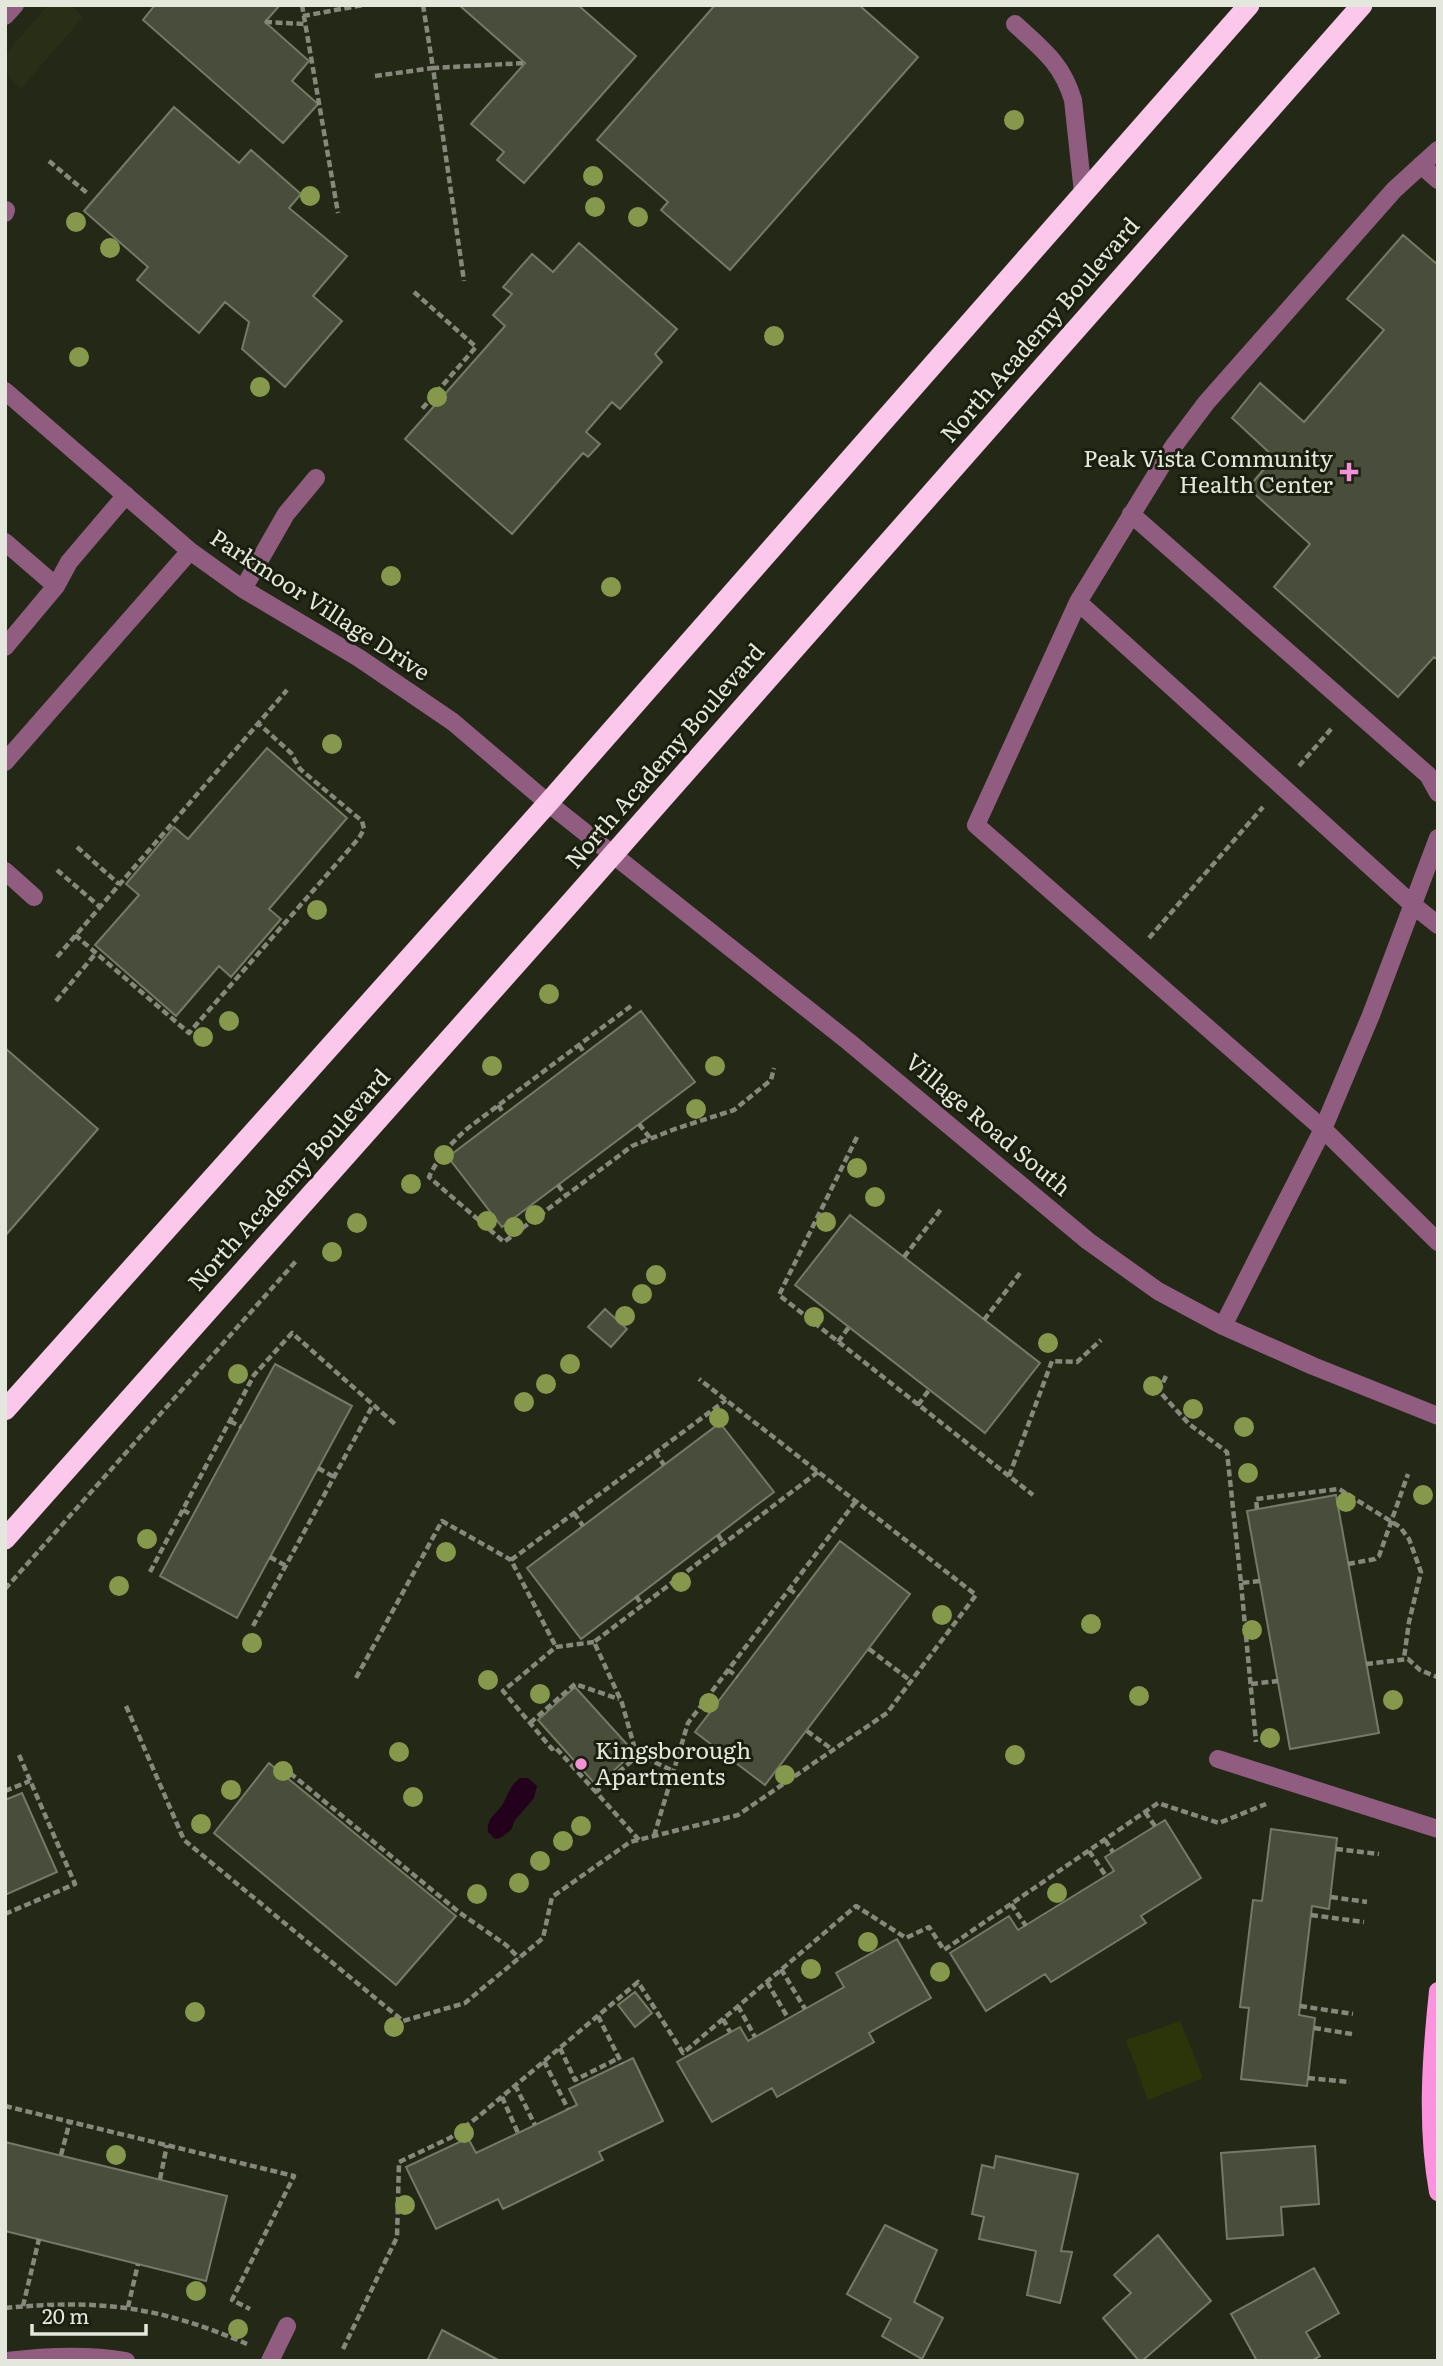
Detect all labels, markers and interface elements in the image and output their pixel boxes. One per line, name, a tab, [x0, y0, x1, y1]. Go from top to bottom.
street label: North Academy Boulevard	[931, 209, 1146, 449]
place label: Peak Vista Community Health Center	[1083, 440, 1334, 500]
marker: Peak Vista Community Health Center	[1339, 462, 1359, 482]
street label: Parkmoor Village Drive	[204, 519, 438, 687]
street label: North Academy Boulevard	[556, 635, 771, 875]
street label: Village Road South	[899, 1044, 1079, 1203]
street label: North Academy Boulevard	[178, 1060, 397, 1297]
place label: Kingsborough Apartments	[595, 1732, 751, 1792]
marker: Kingsborough Apartments	[573, 1756, 589, 1772]
scale bar	[32, 2292, 145, 2336]
text: 20 m	[42, 2299, 89, 2330]

